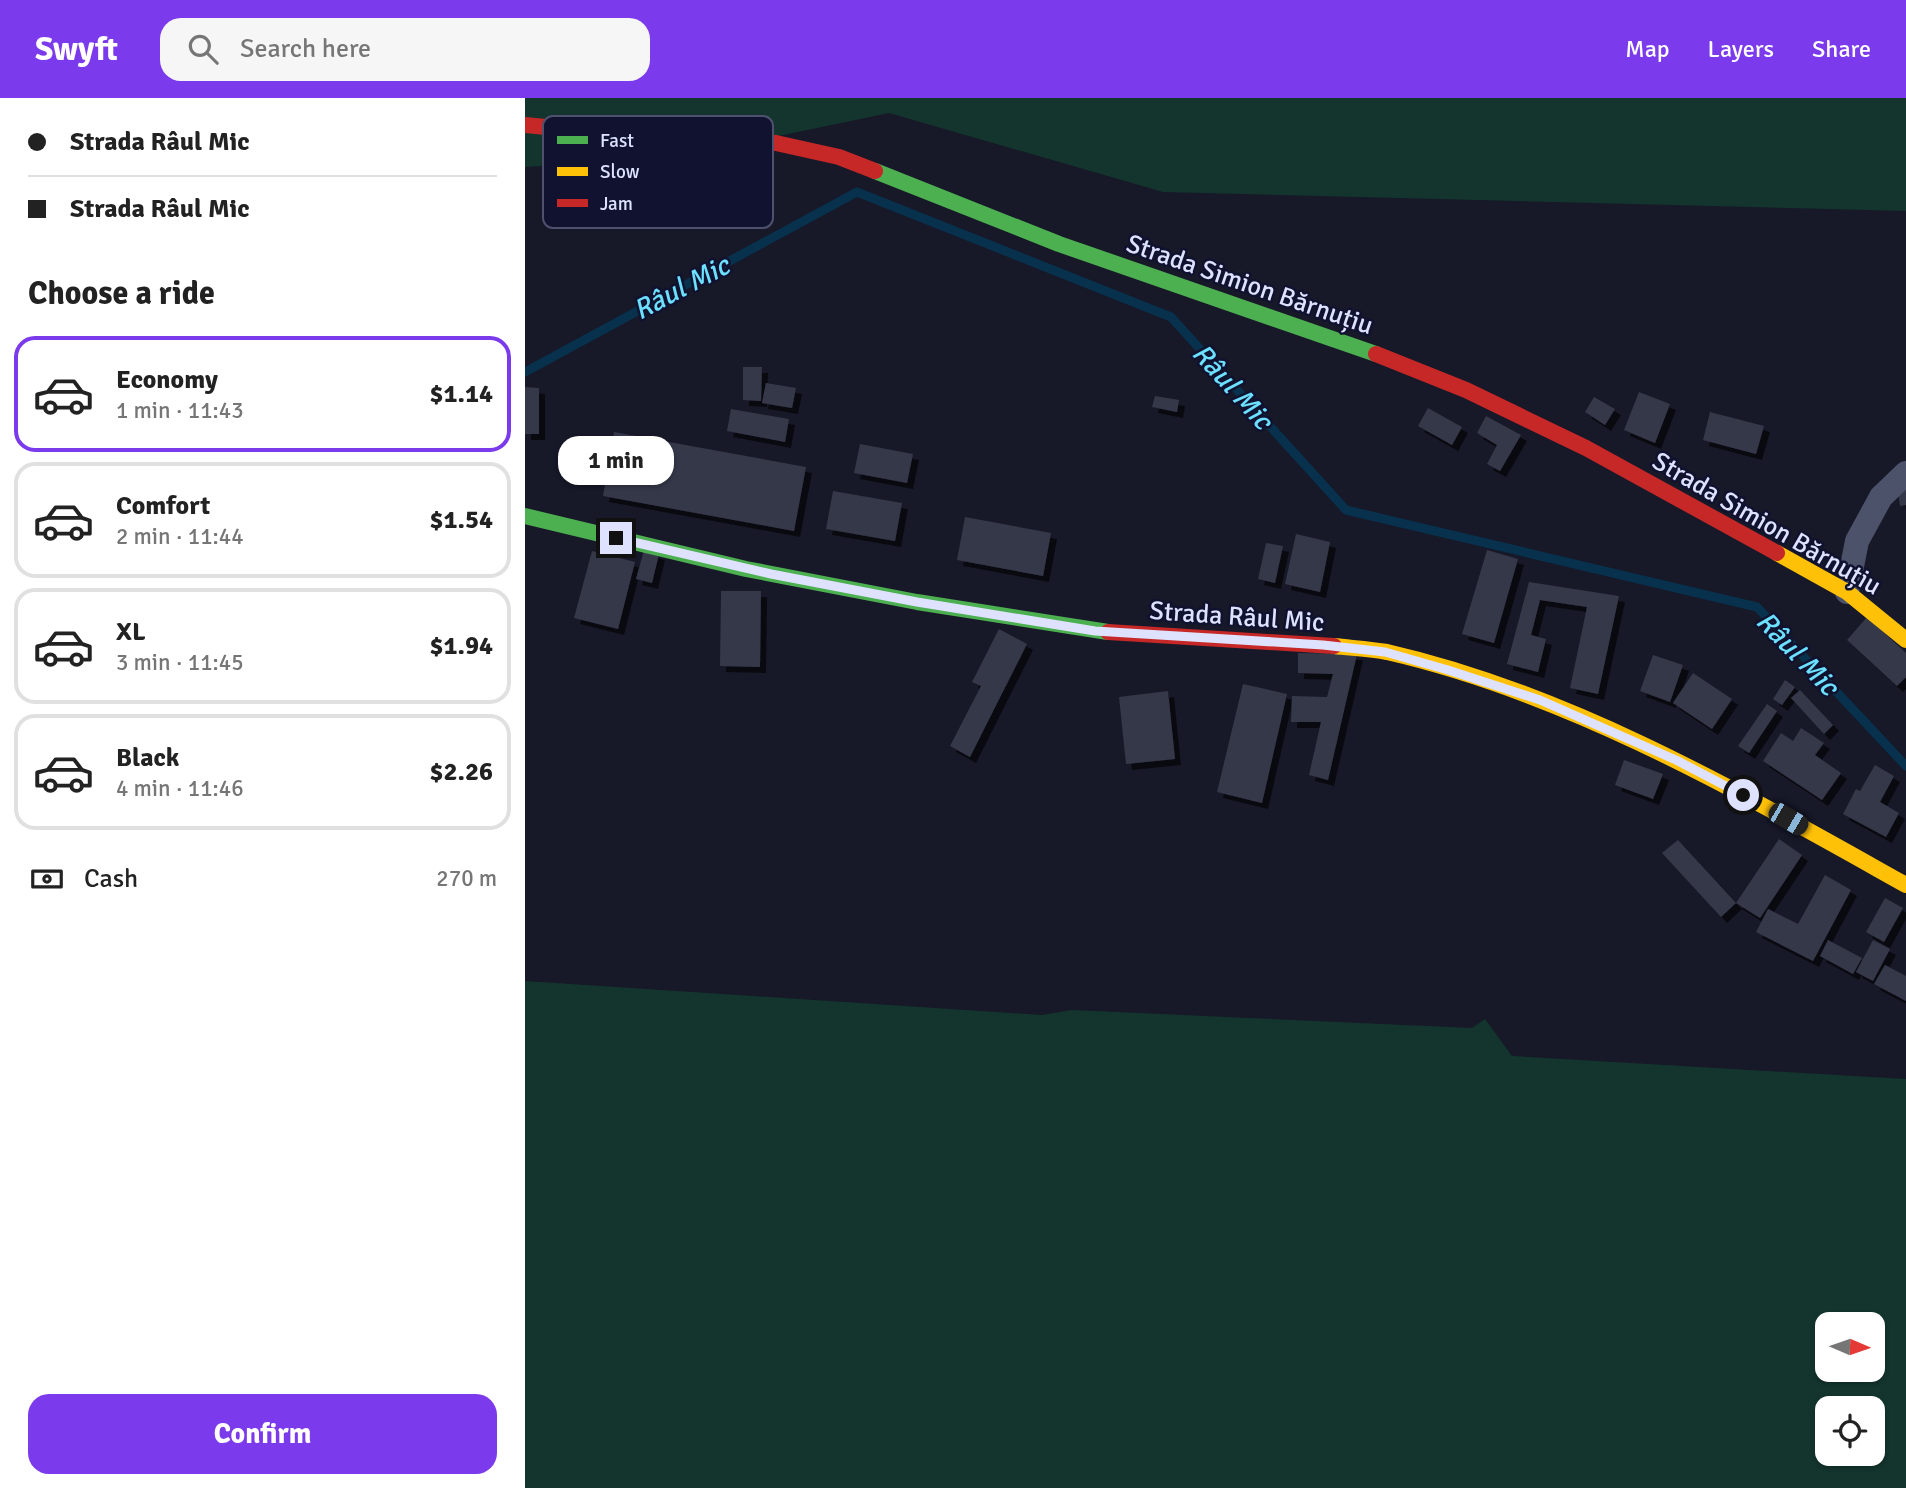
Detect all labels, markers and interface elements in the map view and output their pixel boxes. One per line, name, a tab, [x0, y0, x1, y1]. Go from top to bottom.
search box	[160, 18, 650, 81]
text: Swyft	[35, 29, 118, 70]
icon: search	[184, 30, 222, 68]
text: Search here	[240, 33, 371, 65]
text: Map	[1625, 34, 1670, 64]
text: Layers	[1708, 34, 1774, 64]
text: Share	[1812, 34, 1871, 64]
legend	[543, 116, 773, 228]
text: Strada Râul Mic	[70, 126, 250, 158]
text: Fast	[600, 129, 634, 153]
text: Slow	[600, 160, 640, 184]
text: Jam	[600, 192, 633, 216]
text: Strada Râul Mic	[70, 193, 250, 225]
street label: Strada Simion Bărnuțiu	[1122, 228, 1377, 342]
water label: Râul Mic	[628, 248, 737, 327]
text: Choose a ride	[28, 274, 215, 313]
water label: Râul Mic	[1185, 337, 1281, 438]
icon: car	[32, 363, 95, 426]
text: Economy	[116, 364, 218, 396]
text: $1.14	[429, 378, 493, 410]
text: 1 min · 11:43	[116, 396, 244, 425]
callout: 1 min	[558, 436, 674, 486]
street label: Strada Simion Bărnuțiu	[1646, 445, 1887, 602]
text: 1 min	[588, 446, 644, 475]
icon: car	[32, 489, 95, 552]
text: Comfort	[116, 490, 210, 522]
text: $1.54	[429, 504, 493, 536]
text: 2 min · 11:44	[116, 522, 244, 551]
route end	[600, 522, 632, 554]
street label: Strada Râul Mic	[1148, 595, 1325, 639]
water label: Râul Mic	[1749, 605, 1847, 704]
icon: car	[32, 615, 95, 678]
text: XL	[116, 616, 146, 648]
text: $1.94	[429, 630, 493, 662]
text: 3 min · 11:45	[116, 648, 244, 677]
icon: car	[32, 741, 95, 804]
text: Black	[116, 742, 179, 774]
text: $2.26	[429, 756, 493, 788]
text: 4 min · 11:46	[116, 774, 244, 803]
route start	[1727, 779, 1759, 811]
car	[1765, 799, 1812, 839]
icon: cash	[28, 860, 66, 898]
text: Cash	[84, 863, 138, 895]
text: 270 m	[436, 864, 497, 893]
north arrow	[1815, 1312, 1885, 1382]
map controls	[1815, 1312, 1885, 1466]
button: Confirm	[28, 1394, 497, 1474]
button: locate	[1815, 1396, 1885, 1466]

